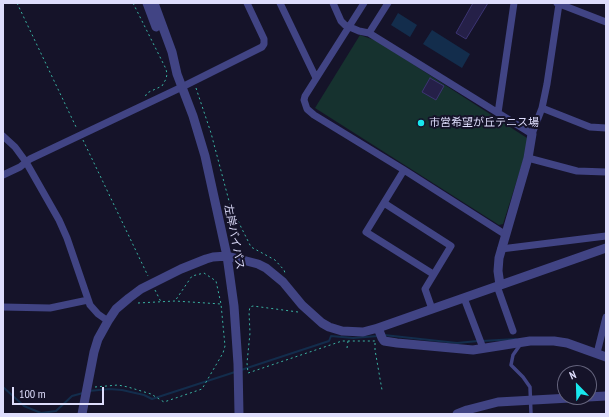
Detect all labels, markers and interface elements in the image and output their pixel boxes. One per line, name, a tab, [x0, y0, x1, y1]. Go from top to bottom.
place label: 市営希望が丘テニス場	[429, 116, 539, 130]
marker: 市営希望が丘テニス場	[416, 118, 426, 128]
street label: 左岸バイパス	[221, 203, 247, 271]
north arrow	[557, 365, 597, 405]
text: N	[567, 367, 578, 382]
scale bar	[14, 379, 106, 405]
text: 100 m	[19, 386, 46, 401]

